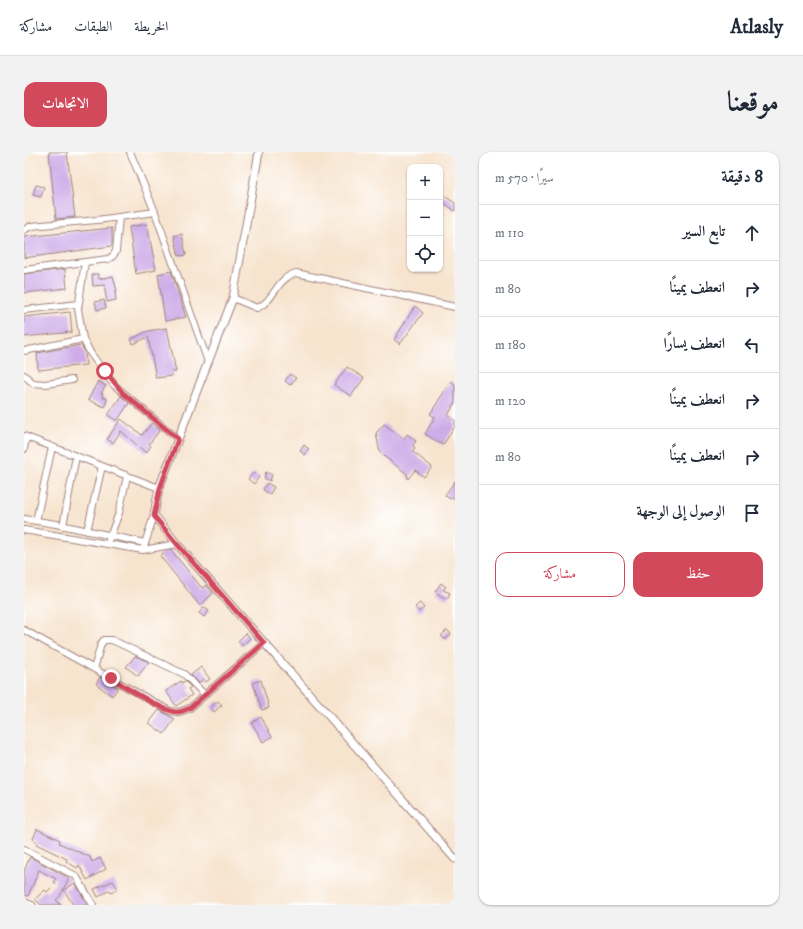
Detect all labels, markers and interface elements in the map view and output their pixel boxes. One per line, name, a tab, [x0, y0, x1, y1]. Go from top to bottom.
text: Atlasly	[730, 16, 783, 39]
text: مشاركة	[20, 18, 52, 36]
text: الطبقات	[74, 18, 112, 36]
text: الخريطة	[134, 18, 168, 36]
button: الاتجاهات	[24, 82, 107, 127]
text: موقعنا	[727, 85, 779, 120]
map controls	[407, 164, 443, 272]
button: +	[407, 164, 443, 200]
text: 8 دقيقة	[721, 166, 763, 188]
text: سيرًا · 570 m	[495, 170, 554, 186]
button: −	[407, 200, 443, 236]
text: تابع السير	[683, 222, 725, 241]
icon: ahead	[741, 222, 763, 244]
text: 110 m	[495, 225, 524, 241]
button: locate	[407, 236, 443, 272]
text: انعطف يمينًا	[670, 278, 725, 297]
icon: right	[741, 278, 763, 300]
text: 80 m	[495, 281, 521, 297]
text: انعطف يسارًا	[664, 334, 725, 353]
icon: left	[741, 334, 763, 356]
text: 180 m	[495, 337, 526, 353]
route start	[96, 362, 114, 380]
text: انعطف يمينًا	[670, 390, 725, 409]
icon: right	[741, 390, 763, 412]
text: 120 m	[495, 393, 526, 409]
text: انعطف يمينًا	[670, 446, 725, 465]
icon: right	[741, 446, 763, 468]
text: 80 m	[495, 449, 521, 465]
text: الوصول إلى الوجهة	[636, 502, 725, 521]
icon: arrive	[741, 502, 763, 524]
button: مشاركة	[495, 552, 625, 597]
button: حفظ	[633, 552, 763, 597]
route end	[102, 669, 120, 687]

